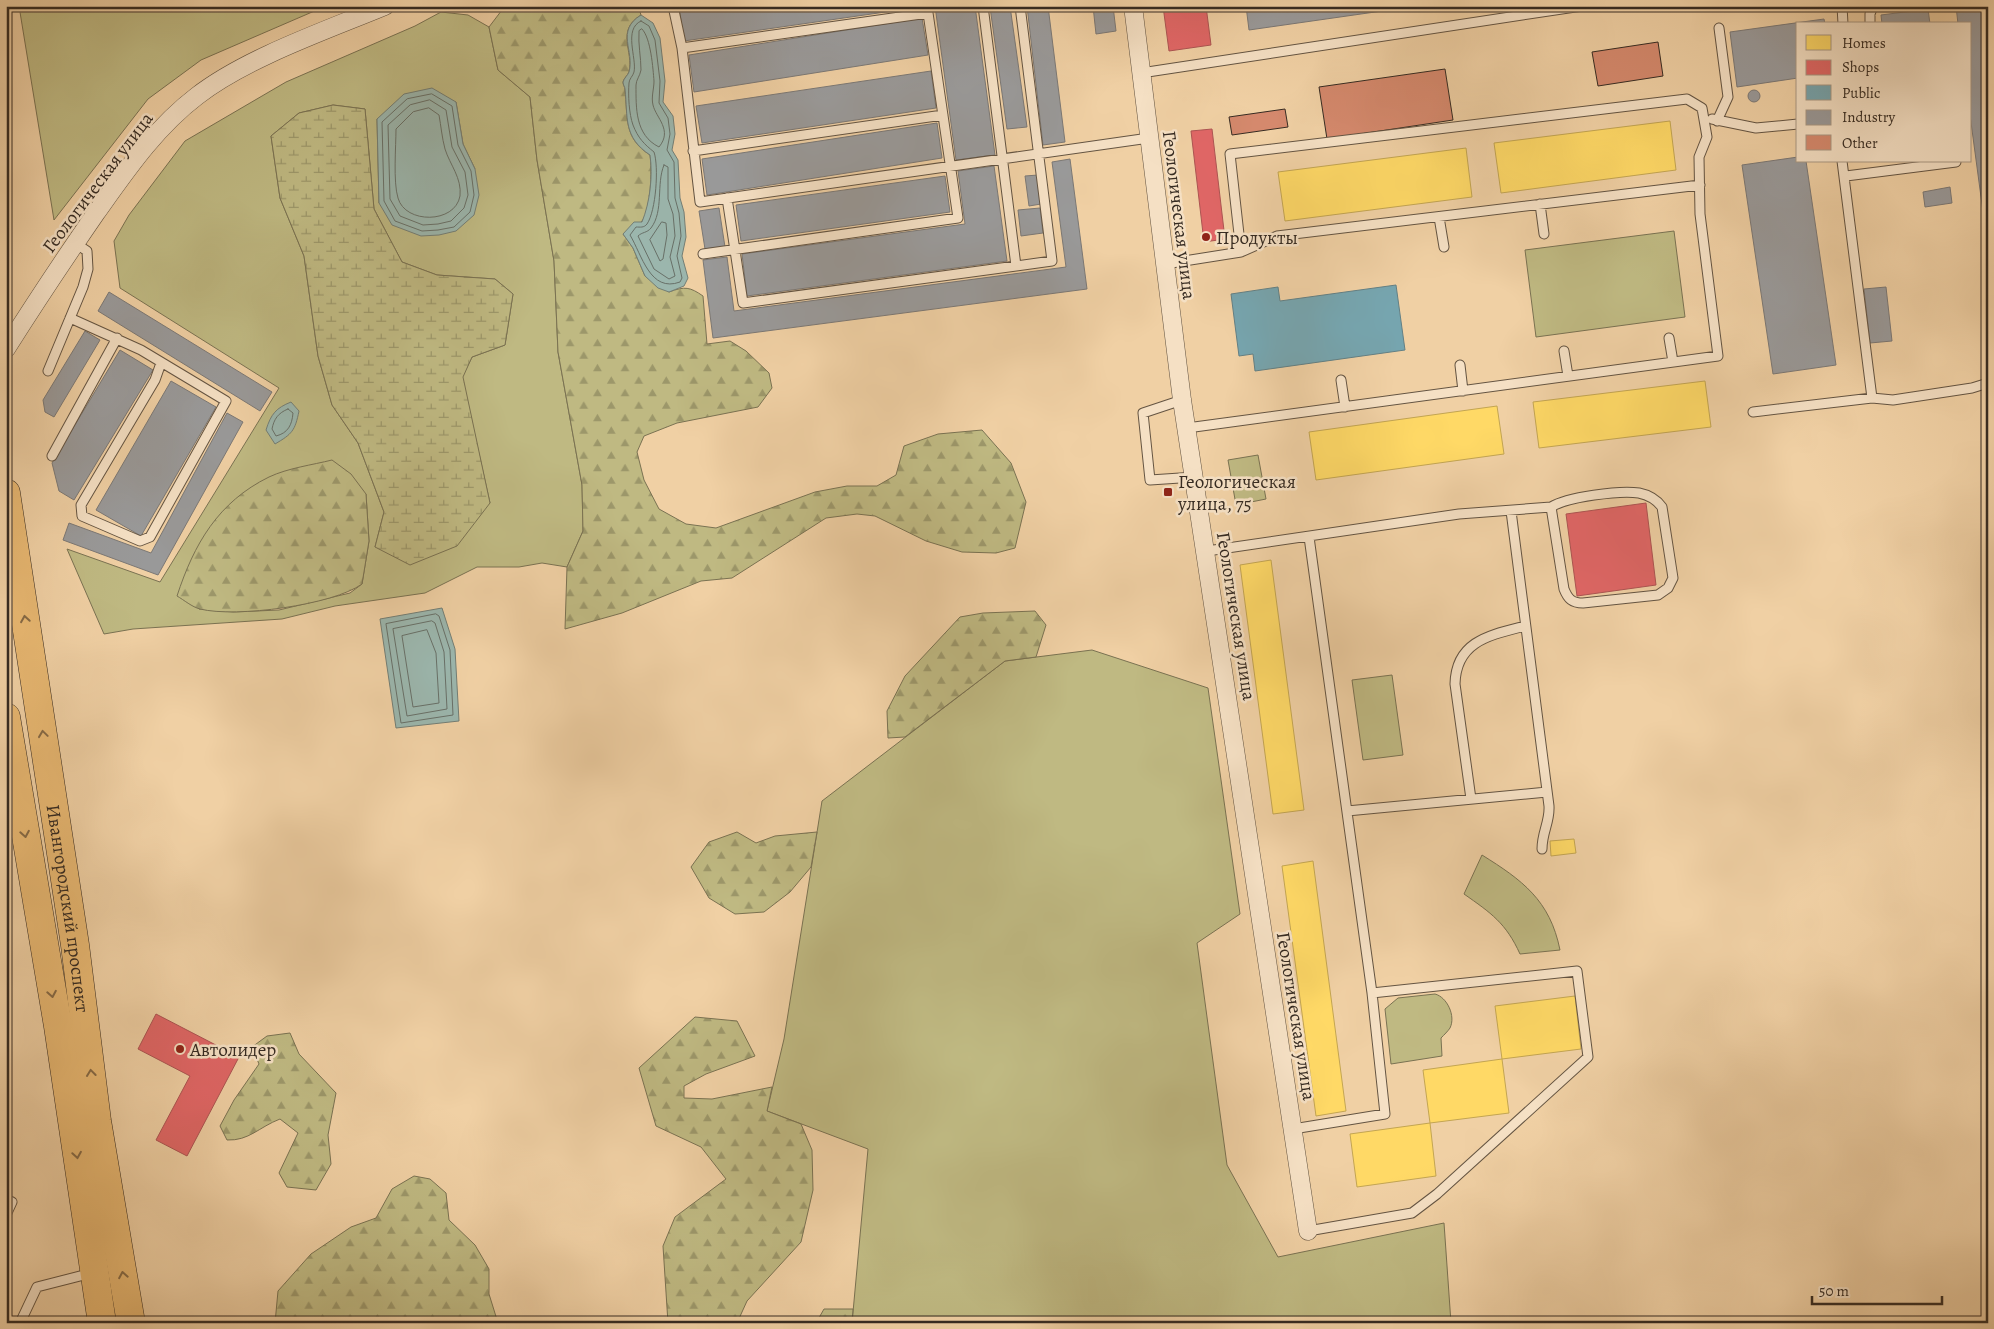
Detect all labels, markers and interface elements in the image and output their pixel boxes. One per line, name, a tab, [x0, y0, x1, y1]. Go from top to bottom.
legend	[1796, 22, 1972, 162]
text: Homes	[1842, 33, 1886, 53]
text: Shops	[1842, 57, 1879, 77]
text: Public	[1842, 83, 1880, 103]
street label: Геологическая улица	[36, 107, 160, 258]
text: Industry	[1842, 107, 1896, 127]
street label: Геологическая улица	[1156, 129, 1202, 301]
text: Other	[1842, 133, 1878, 153]
place label: Продукты	[1216, 225, 1298, 251]
marker: Продукты	[1200, 231, 1212, 243]
place label: Геологическая улица, 75	[1177, 469, 1296, 517]
marker: Геологическая улица, 75	[1162, 486, 1174, 498]
street label: Геологическая улица	[1210, 530, 1262, 702]
one-way arrow	[21, 615, 31, 624]
one-way arrow	[38, 730, 48, 739]
street label: Ивангородский проспект	[40, 803, 95, 1015]
one-way arrow	[20, 829, 30, 838]
street label: Геологическая улица	[1270, 930, 1322, 1102]
one-way arrow	[47, 990, 57, 998]
place label: Автолидер	[189, 1037, 276, 1063]
marker: Автолидер	[174, 1043, 186, 1055]
one-way arrow	[86, 1069, 97, 1077]
one-way arrow	[71, 1151, 82, 1159]
one-way arrow	[118, 1270, 129, 1278]
scale bar	[1812, 1274, 1942, 1306]
text: 50 m	[1819, 1281, 1849, 1301]

